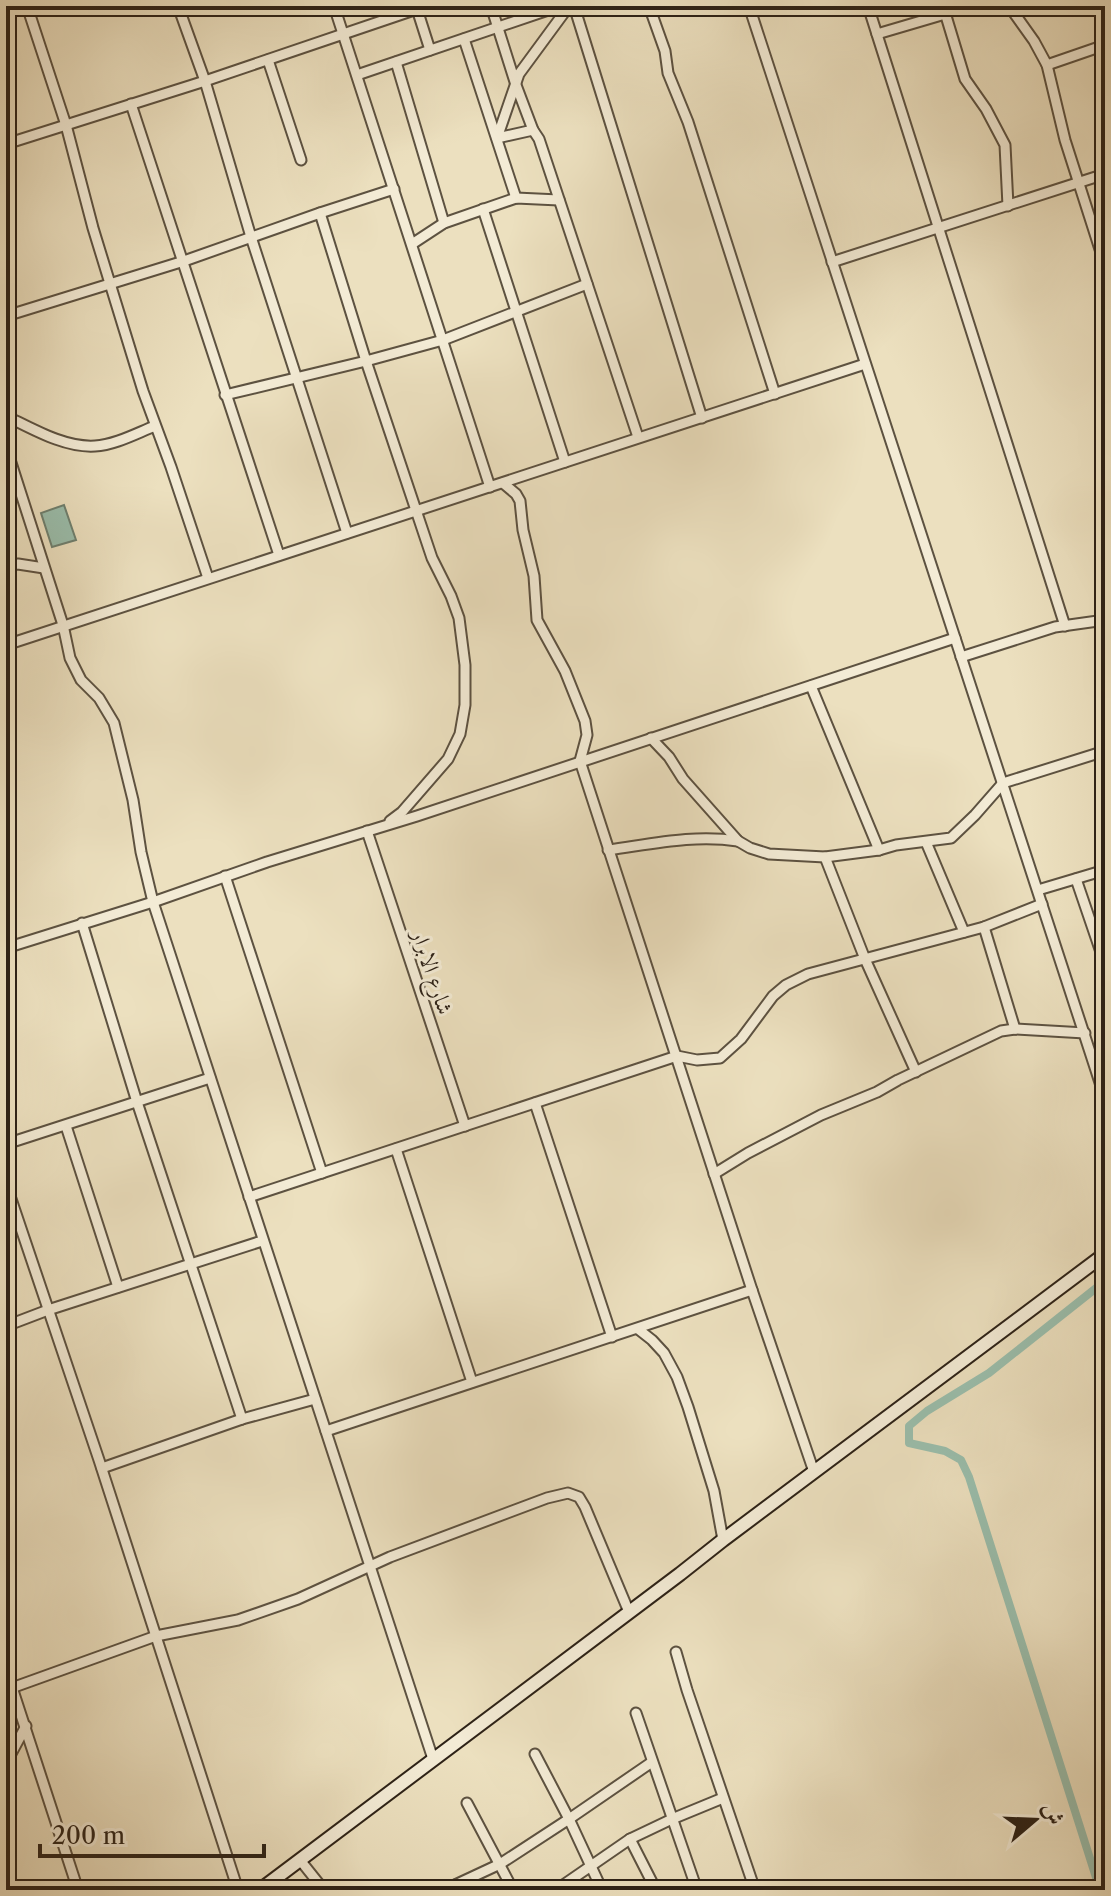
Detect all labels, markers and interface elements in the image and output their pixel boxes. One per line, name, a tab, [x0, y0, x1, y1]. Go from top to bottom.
street label: شارع الابرار	[401, 925, 459, 1019]
north arrow	[995, 1780, 1075, 1860]
text: ش	[1037, 1799, 1070, 1828]
scale bar	[40, 1808, 264, 1858]
text: 200 m	[52, 1821, 125, 1850]

